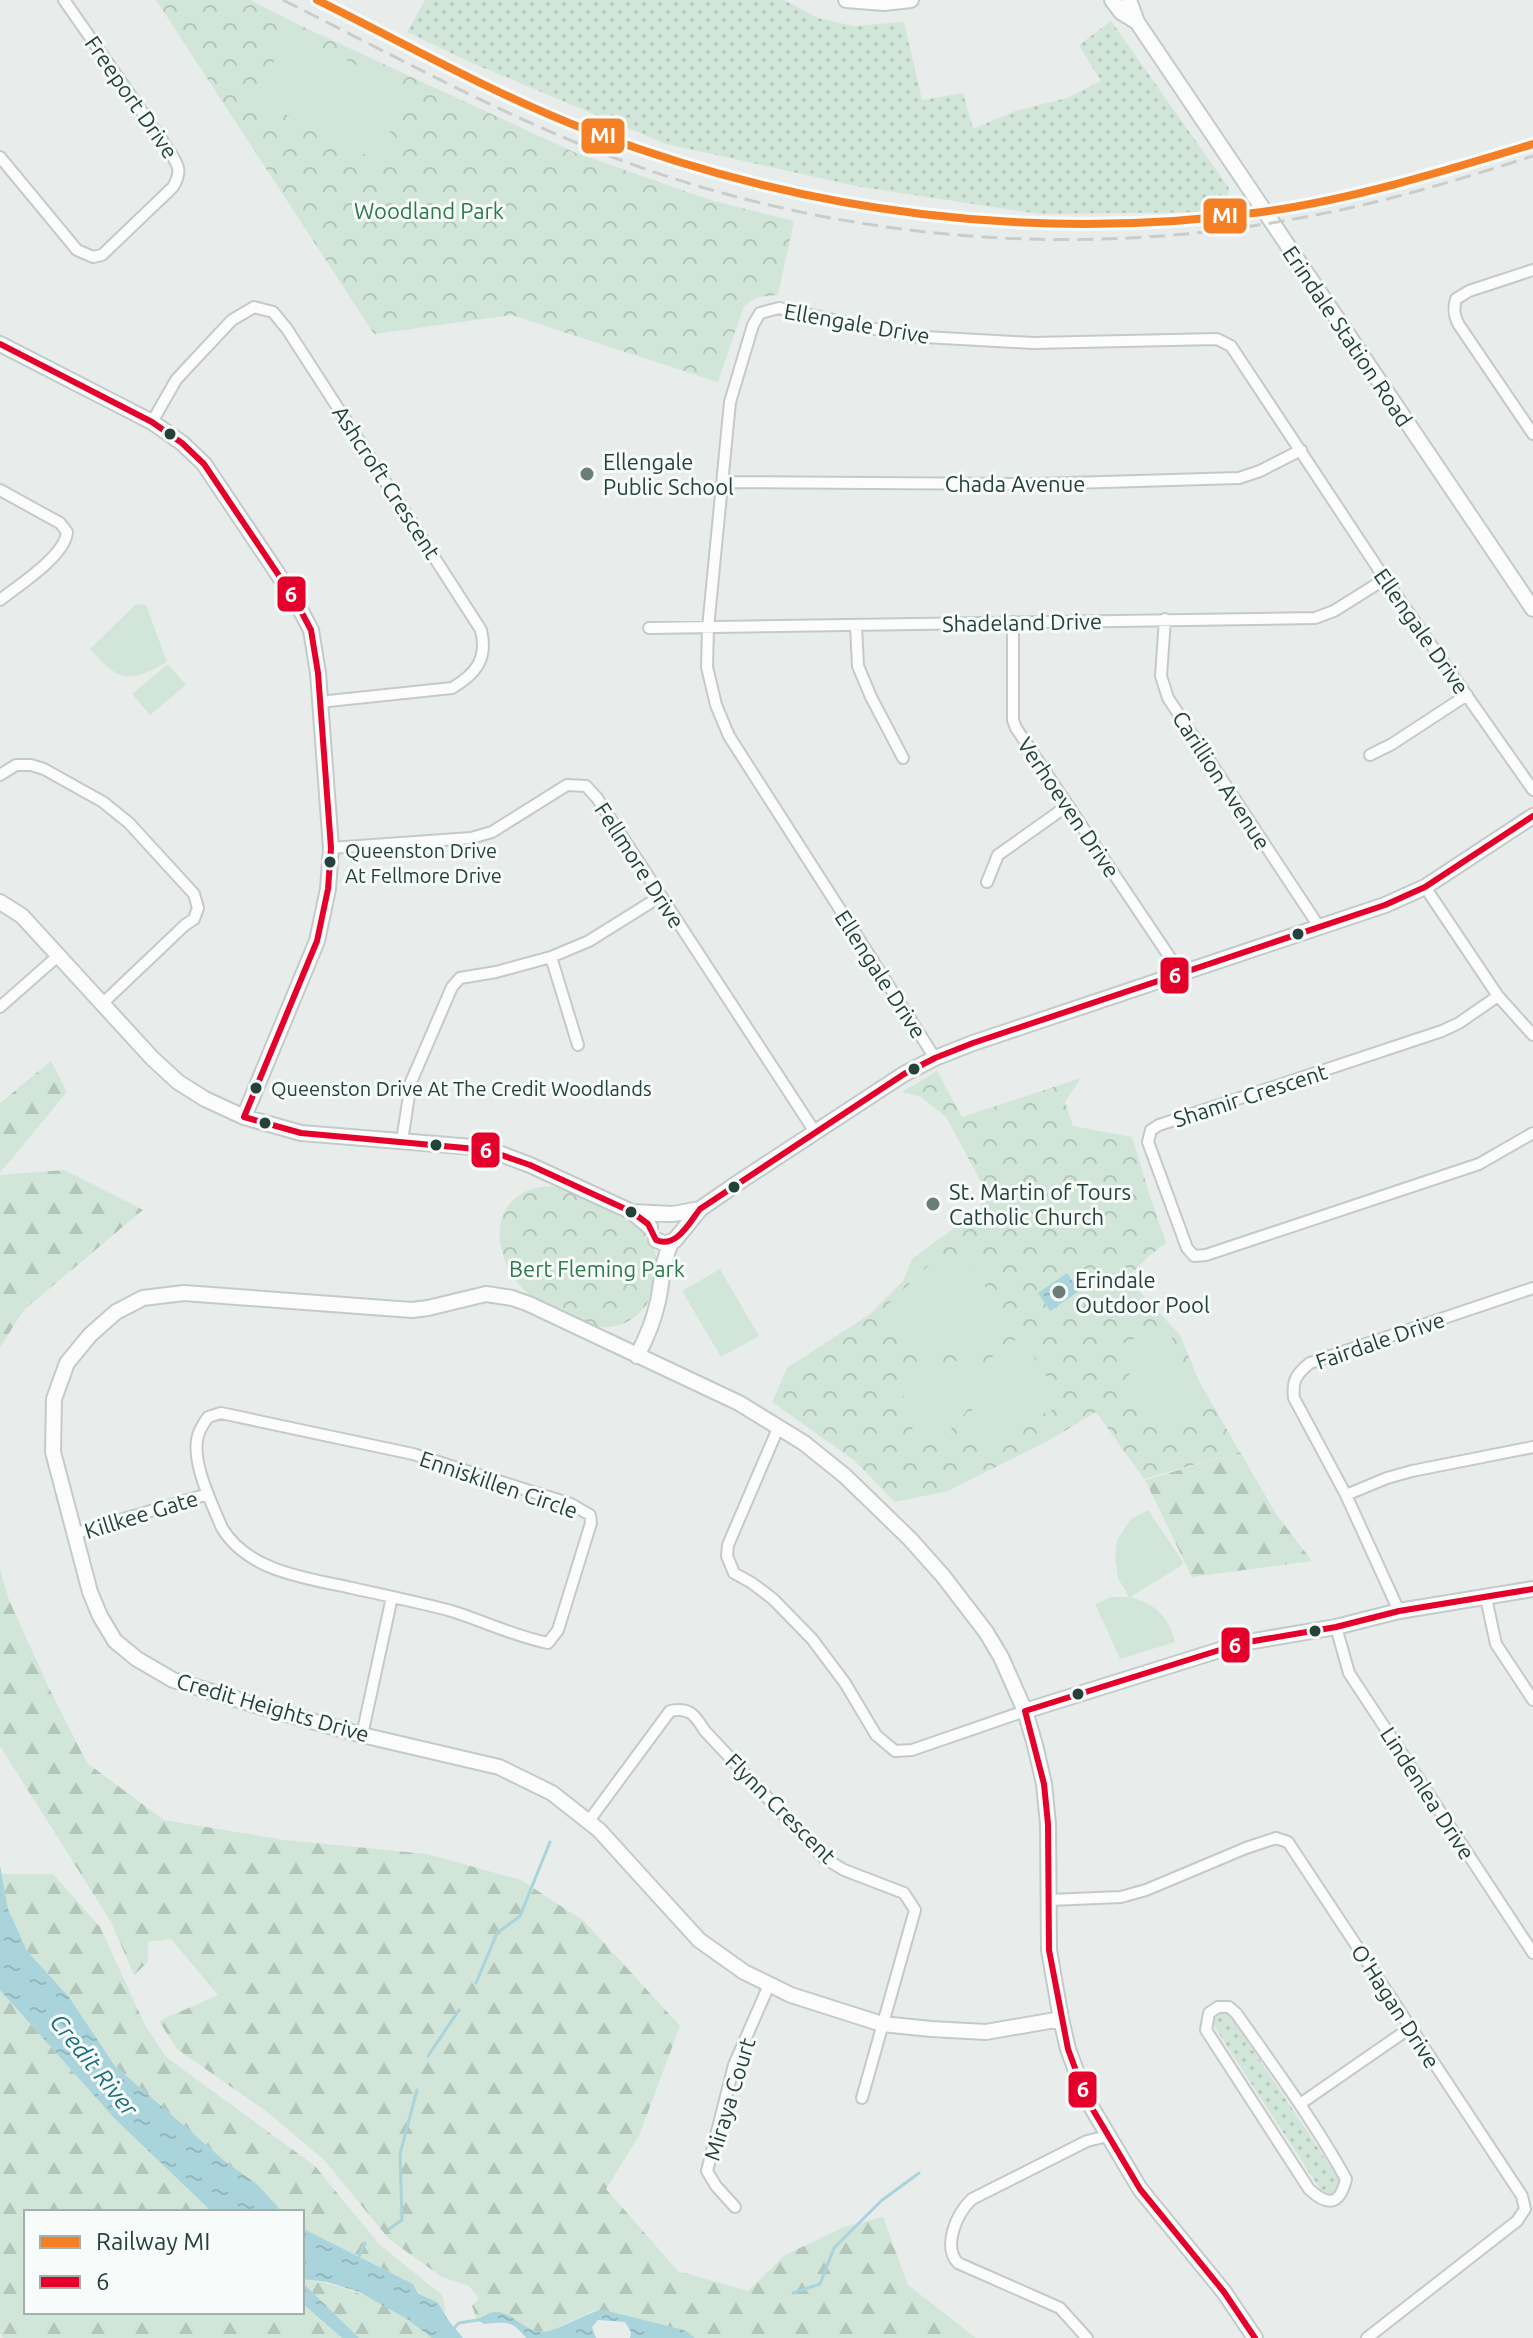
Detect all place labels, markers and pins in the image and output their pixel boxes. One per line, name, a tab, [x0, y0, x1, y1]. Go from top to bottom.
unlabelled marker	[162, 426, 178, 442]
place label: Ellengale Public School	[603, 449, 734, 499]
marker: Ellengale Public School	[578, 465, 596, 483]
place label: Queenston Drive At Fellmore Drive	[345, 839, 502, 887]
marker: Queenston Drive At Fellmore Drive	[322, 854, 338, 870]
unlabelled marker	[1290, 926, 1306, 942]
unlabelled marker	[906, 1061, 922, 1077]
place label: Queenston Drive At The Credit Woodlands	[271, 1077, 652, 1100]
marker: Queenston Drive At The Credit Woodlands	[248, 1080, 264, 1096]
unlabelled marker	[257, 1115, 273, 1131]
unlabelled marker	[428, 1137, 444, 1153]
unlabelled marker	[726, 1179, 742, 1195]
place label: St. Martin of Tours Catholic Church	[949, 1179, 1131, 1229]
marker: St. Martin of Tours Catholic Church	[924, 1195, 942, 1213]
unlabelled marker	[623, 1204, 639, 1220]
place label: Erindale Outdoor Pool	[1075, 1267, 1210, 1317]
marker: Erindale Outdoor Pool	[1050, 1283, 1068, 1301]
unlabelled marker	[1307, 1623, 1323, 1639]
unlabelled marker	[1070, 1686, 1086, 1702]

